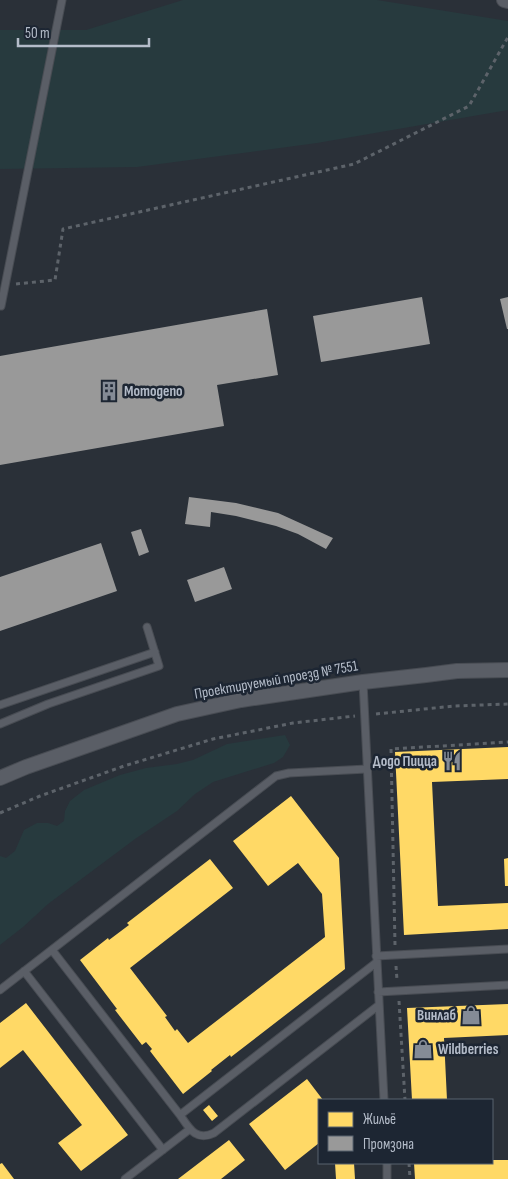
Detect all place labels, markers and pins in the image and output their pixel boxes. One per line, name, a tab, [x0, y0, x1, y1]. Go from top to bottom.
building icon: Мотодепо	[98, 380, 120, 402]
place label: Мотодепо	[124, 382, 183, 401]
restaurant icon: Додо Пицца	[441, 750, 463, 772]
place label: Додо Пицца	[373, 752, 437, 771]
shop icon: Винлаб	[460, 1004, 482, 1026]
place label: Винлаб	[417, 1006, 456, 1025]
shop icon: Wildberries	[412, 1038, 434, 1060]
place label: Wildberries	[438, 1040, 499, 1059]

